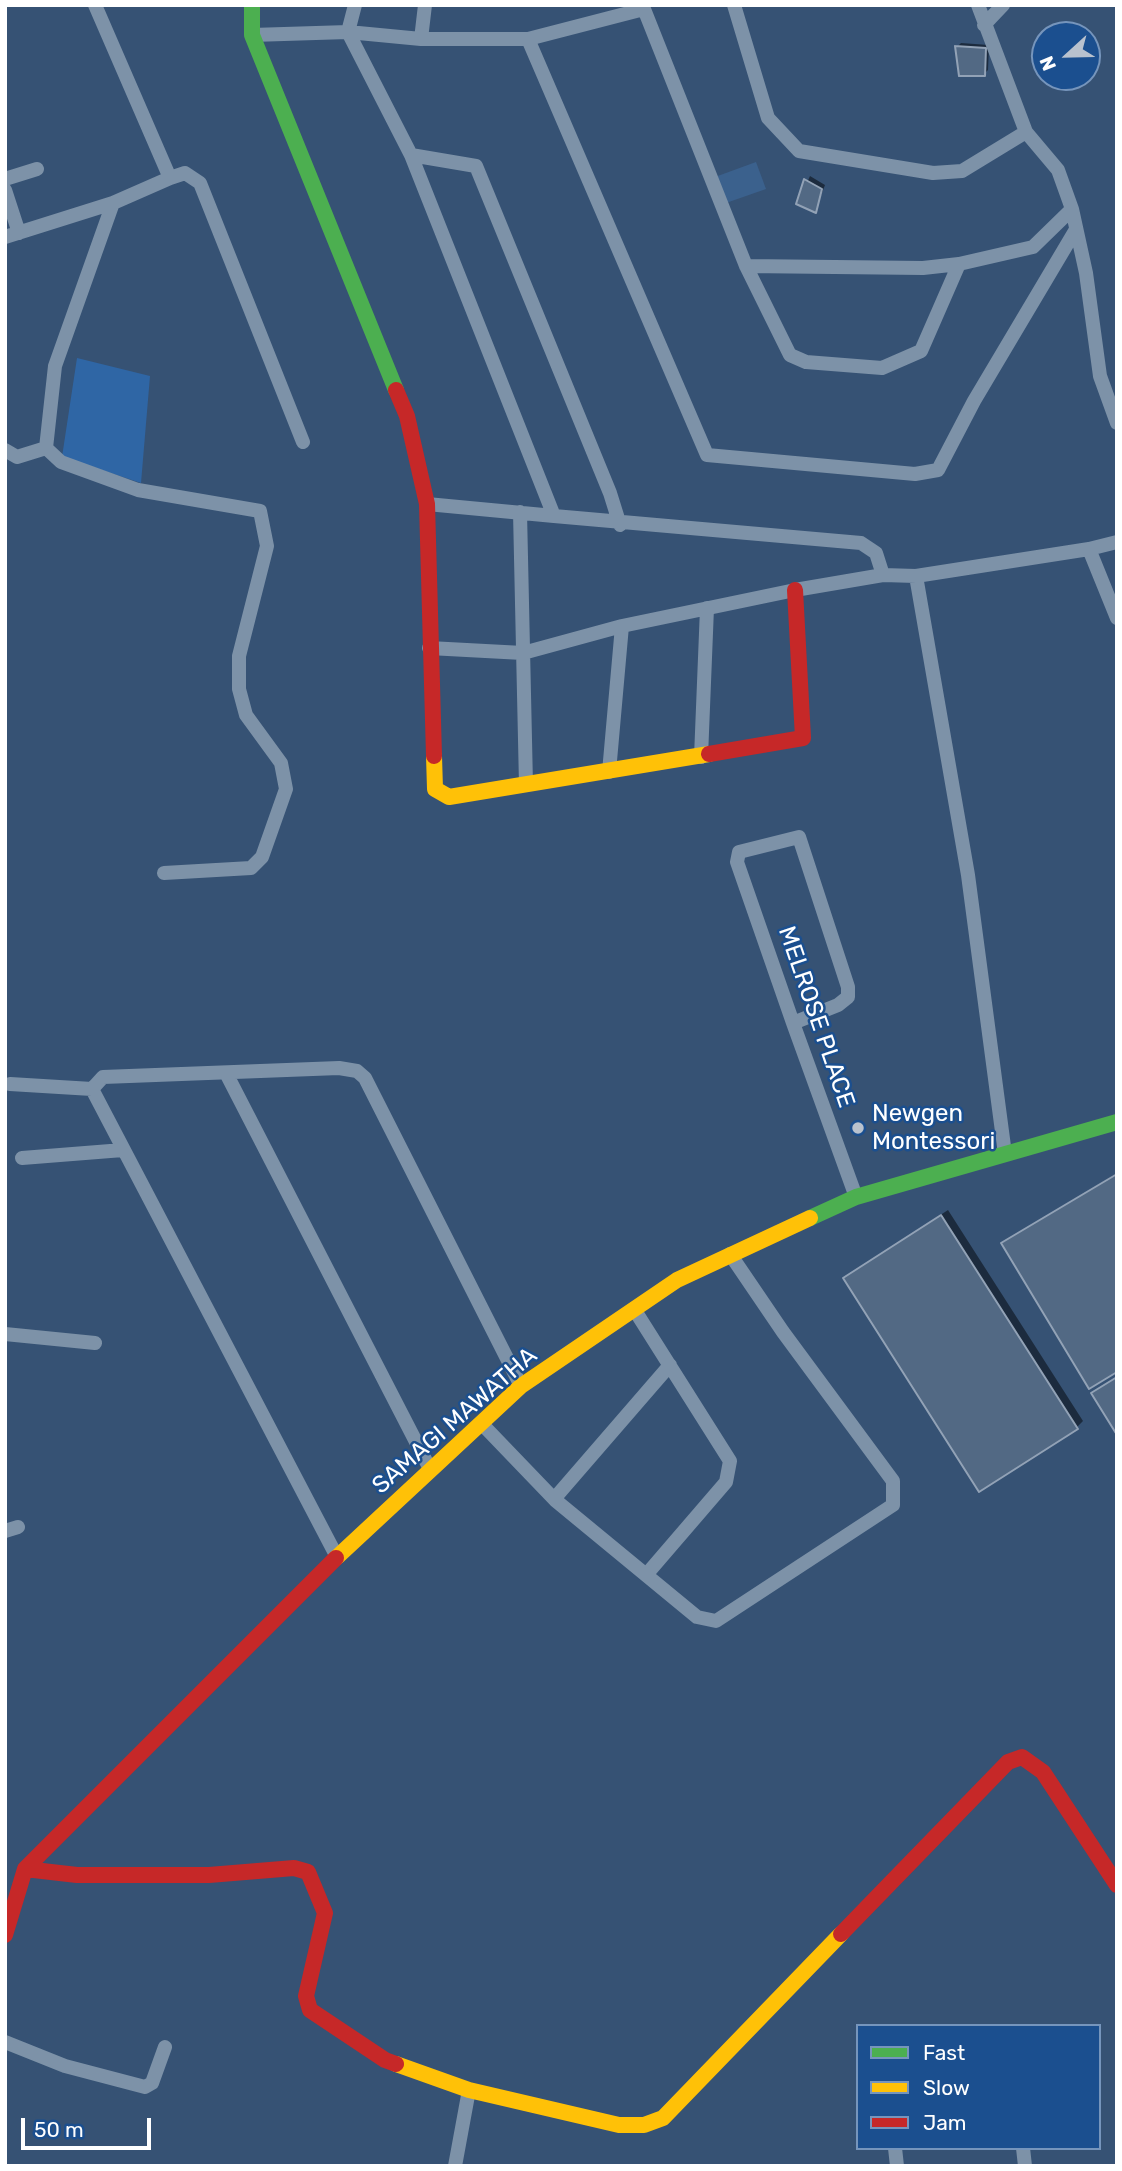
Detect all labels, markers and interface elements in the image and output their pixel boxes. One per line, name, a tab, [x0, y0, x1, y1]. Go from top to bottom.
north arrow	[1031, 21, 1101, 91]
text: N	[1035, 53, 1061, 74]
street label: MELROSE PLACE	[772, 923, 860, 1111]
place label: Newgen Montessori	[872, 1100, 995, 1156]
marker: Newgen Montessori	[850, 1120, 866, 1136]
street label: SAMAGI MAWATHA	[367, 1342, 543, 1500]
legend	[856, 2024, 1101, 2150]
text: Fast	[923, 2040, 965, 2065]
text: Slow	[923, 2075, 970, 2100]
scale bar	[24, 2104, 154, 2148]
text: Jam	[923, 2110, 967, 2135]
text: 50 m	[34, 2117, 84, 2142]

